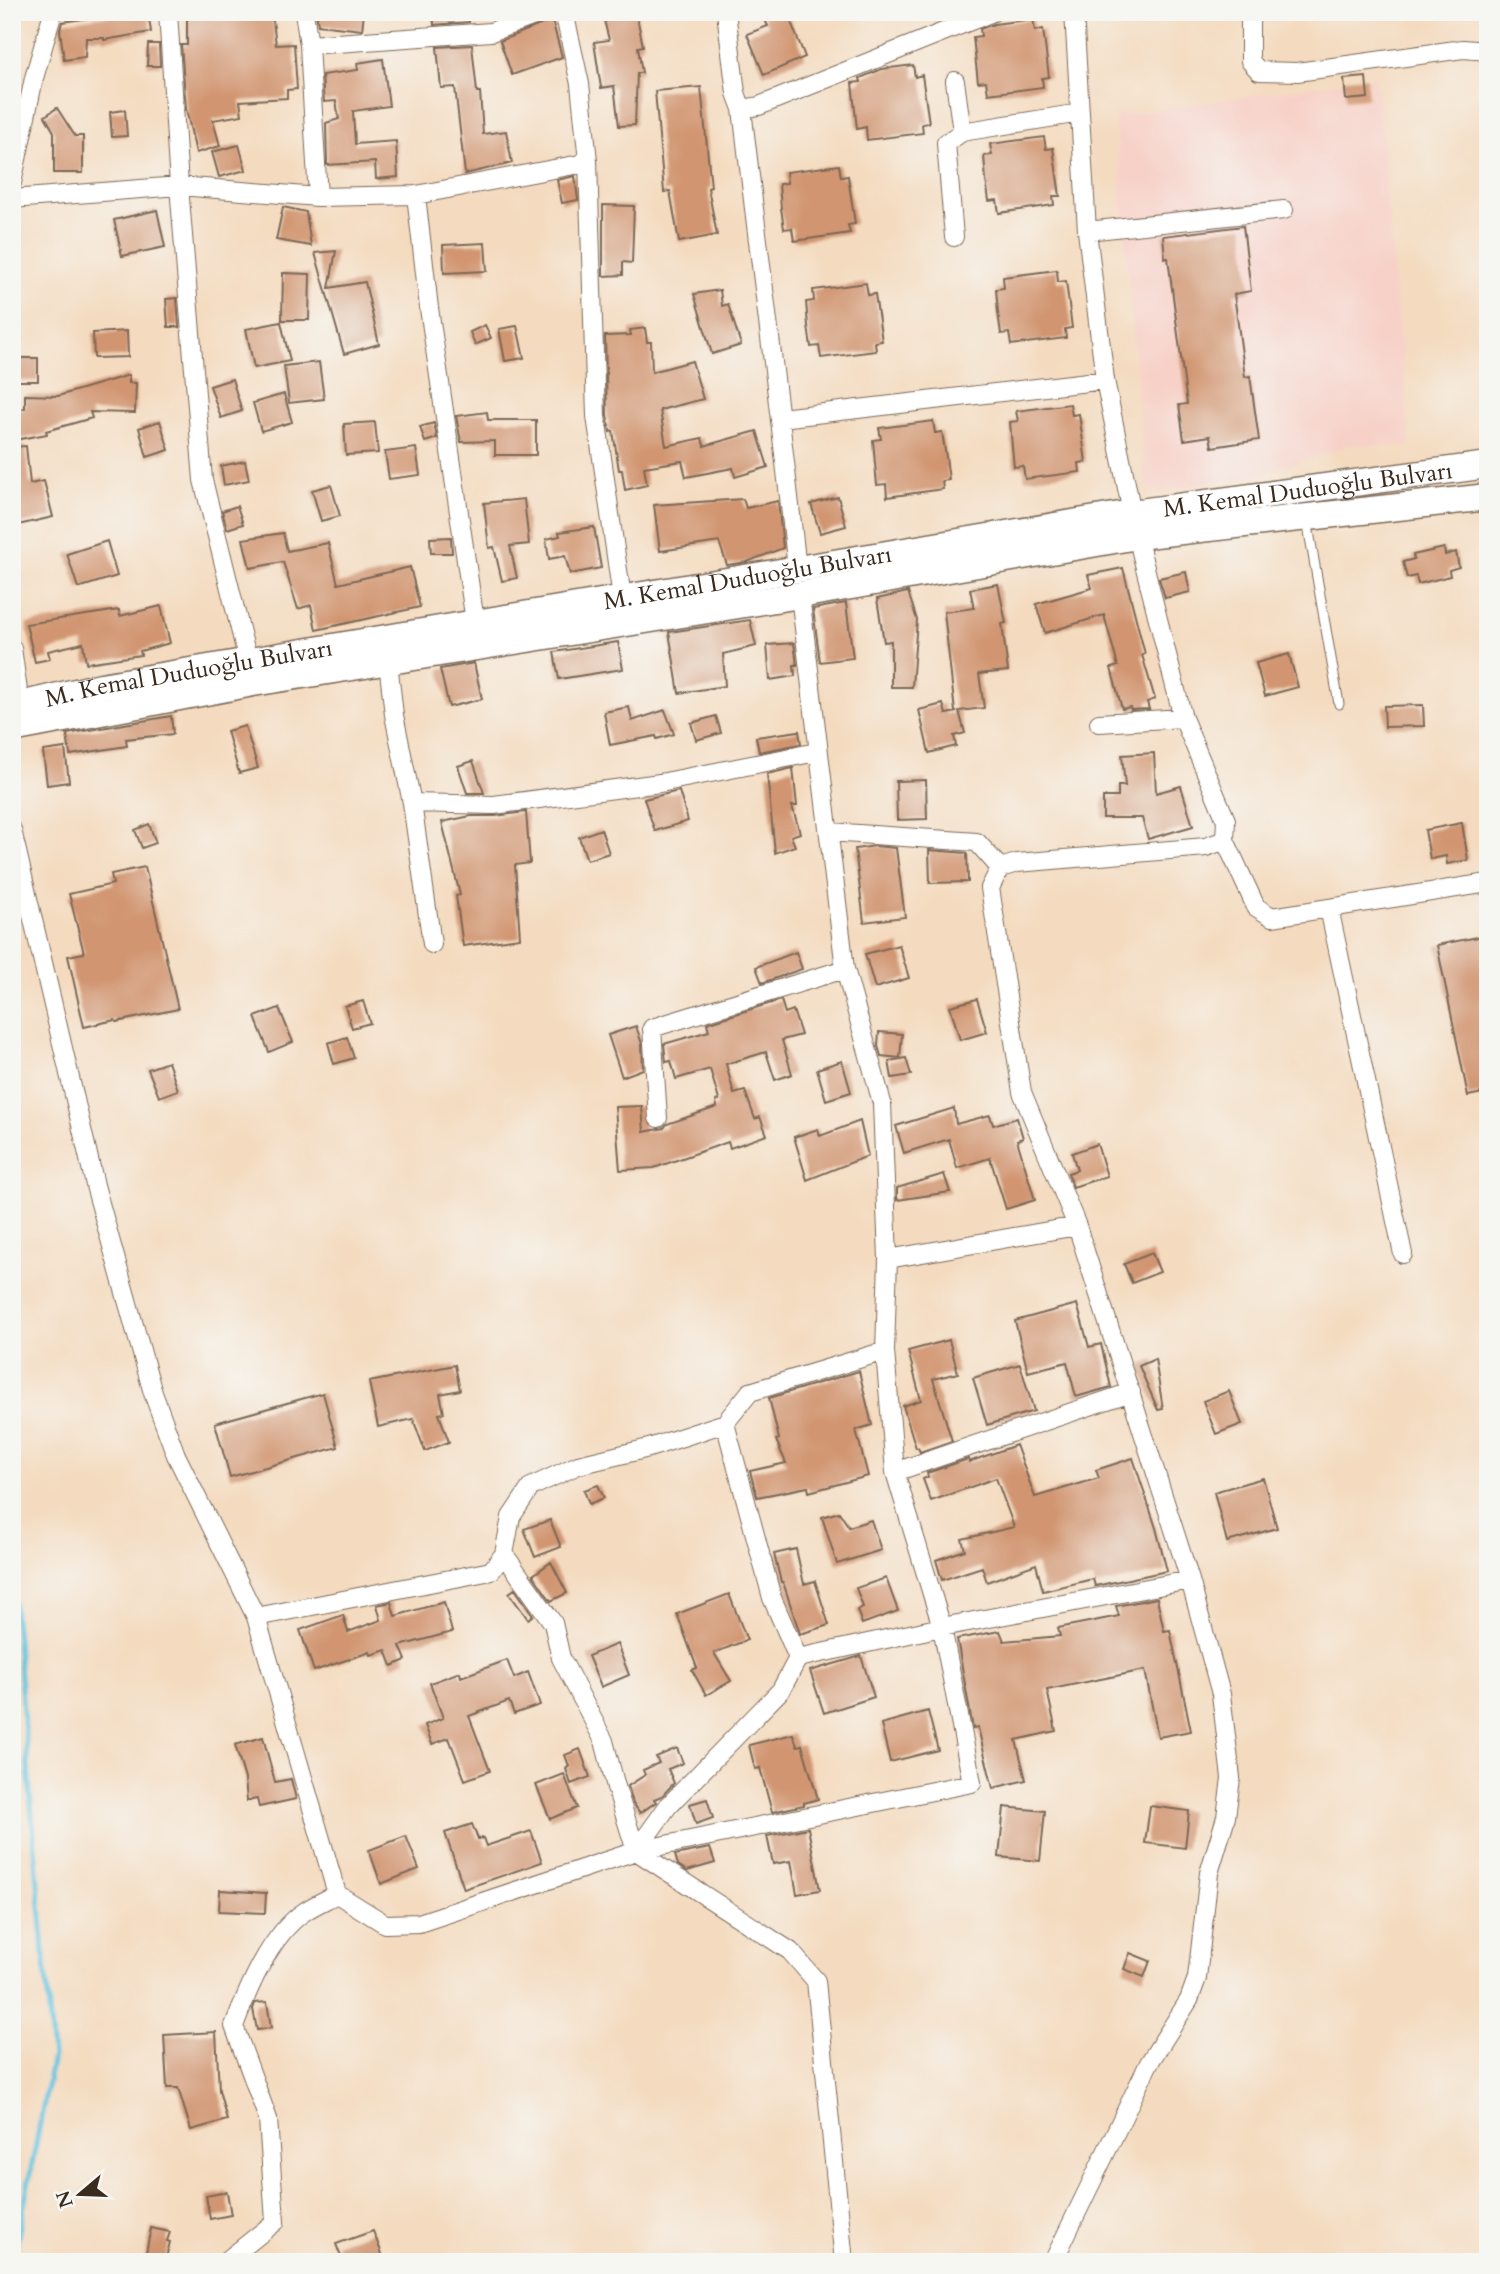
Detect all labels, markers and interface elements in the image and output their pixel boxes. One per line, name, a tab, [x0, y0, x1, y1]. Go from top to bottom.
street label: M. Kemal Duduoğlu Bulvarı	[1161, 454, 1455, 526]
street label: M. Kemal Duduoğlu Bulvarı	[601, 538, 894, 618]
street label: M. Kemal Duduoğlu Bulvarı	[42, 631, 335, 716]
north arrow	[46, 2158, 116, 2228]
text: N	[50, 2187, 80, 2211]

